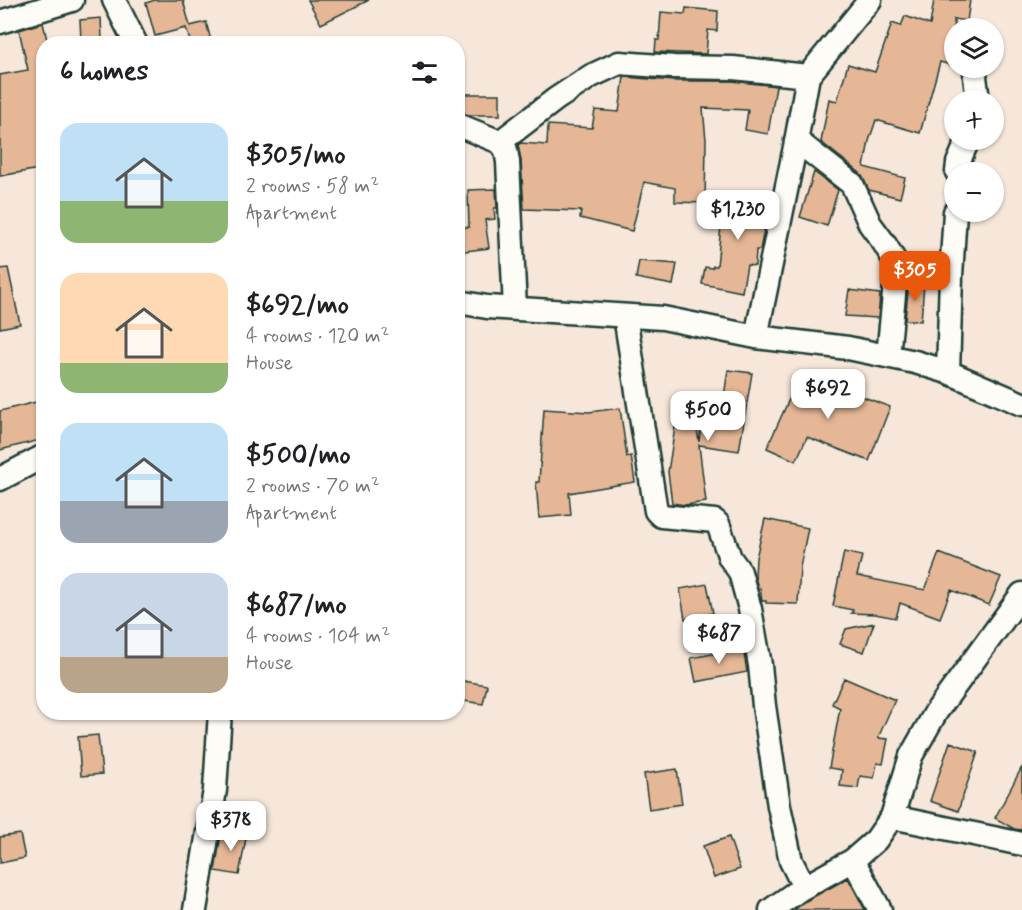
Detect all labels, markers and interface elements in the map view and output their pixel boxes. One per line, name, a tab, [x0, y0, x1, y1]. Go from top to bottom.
map controls	[944, 18, 1004, 222]
button: layers	[944, 18, 1004, 78]
text: 6 homes	[60, 55, 148, 89]
icon: filters	[408, 56, 441, 89]
button: +	[944, 90, 1004, 150]
text: $305/mo	[246, 139, 346, 173]
icon: home	[108, 147, 180, 219]
button: −	[944, 162, 1004, 222]
text: 2 rooms · 58 m²	[246, 173, 379, 200]
pin: $1,230	[689, 190, 787, 241]
text: $1,230	[711, 196, 765, 223]
text: Apartment	[246, 200, 337, 227]
pin: $305	[879, 251, 951, 302]
text: $305	[893, 257, 937, 284]
text: $692/mo	[246, 289, 349, 323]
icon: home	[108, 297, 180, 369]
text: 4 rooms · 120 m²	[246, 323, 389, 350]
text: House	[246, 350, 293, 377]
pin: $692	[792, 369, 864, 420]
text: $692	[805, 375, 851, 402]
pin: $500	[672, 391, 744, 442]
text: $500	[684, 397, 732, 424]
text: $500/mo	[246, 439, 351, 473]
icon: home	[108, 447, 180, 519]
text: 2 rooms · 70 m²	[246, 473, 380, 500]
text: Apartment	[246, 500, 337, 527]
text: $687/mo	[246, 589, 347, 623]
icon: home	[108, 597, 180, 669]
pin: $687	[683, 614, 755, 665]
text: $687	[697, 620, 741, 647]
text: 4 rooms · 104 m²	[246, 623, 390, 650]
text: House	[246, 650, 293, 677]
pin: $378	[195, 801, 267, 852]
text: $378	[210, 807, 252, 834]

